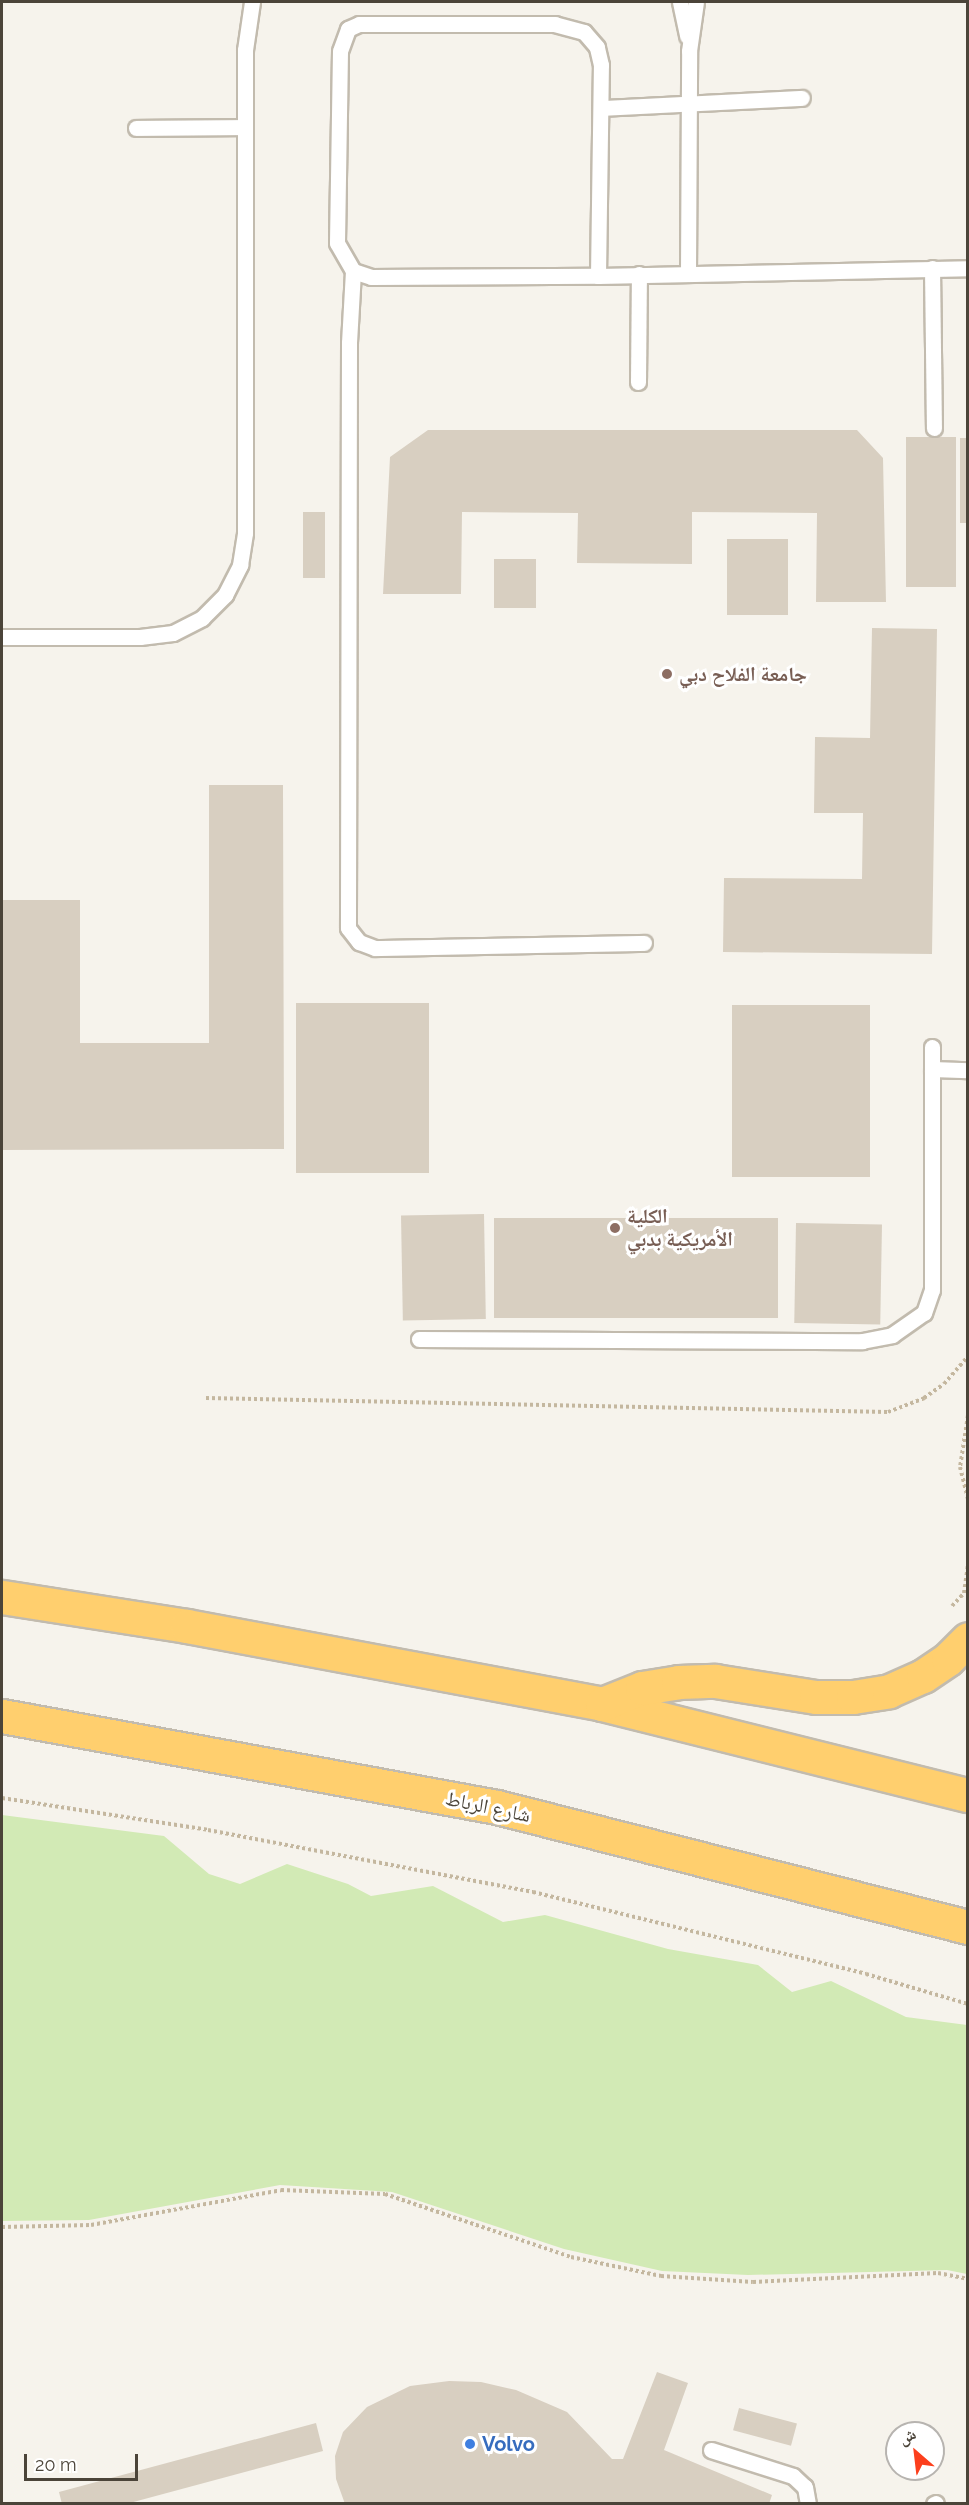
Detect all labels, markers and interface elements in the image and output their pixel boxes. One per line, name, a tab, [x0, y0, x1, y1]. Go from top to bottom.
place label: جامعة الفلاح دبي	[679, 662, 807, 686]
marker: جامعة الفلاح دبي	[660, 667, 674, 681]
place label: الكلية الأمريكية بدبي	[627, 1204, 733, 1251]
marker: الكلية الأمريكية بدبي	[608, 1221, 622, 1235]
street label: شارع الرباط	[443, 1786, 533, 1828]
north arrow	[885, 2421, 945, 2481]
text: ش	[895, 2424, 919, 2449]
place label: Volvo	[482, 2432, 535, 2456]
marker: Volvo	[463, 2437, 477, 2451]
scale bar	[27, 2442, 141, 2480]
text: 20 m	[35, 2454, 77, 2475]

